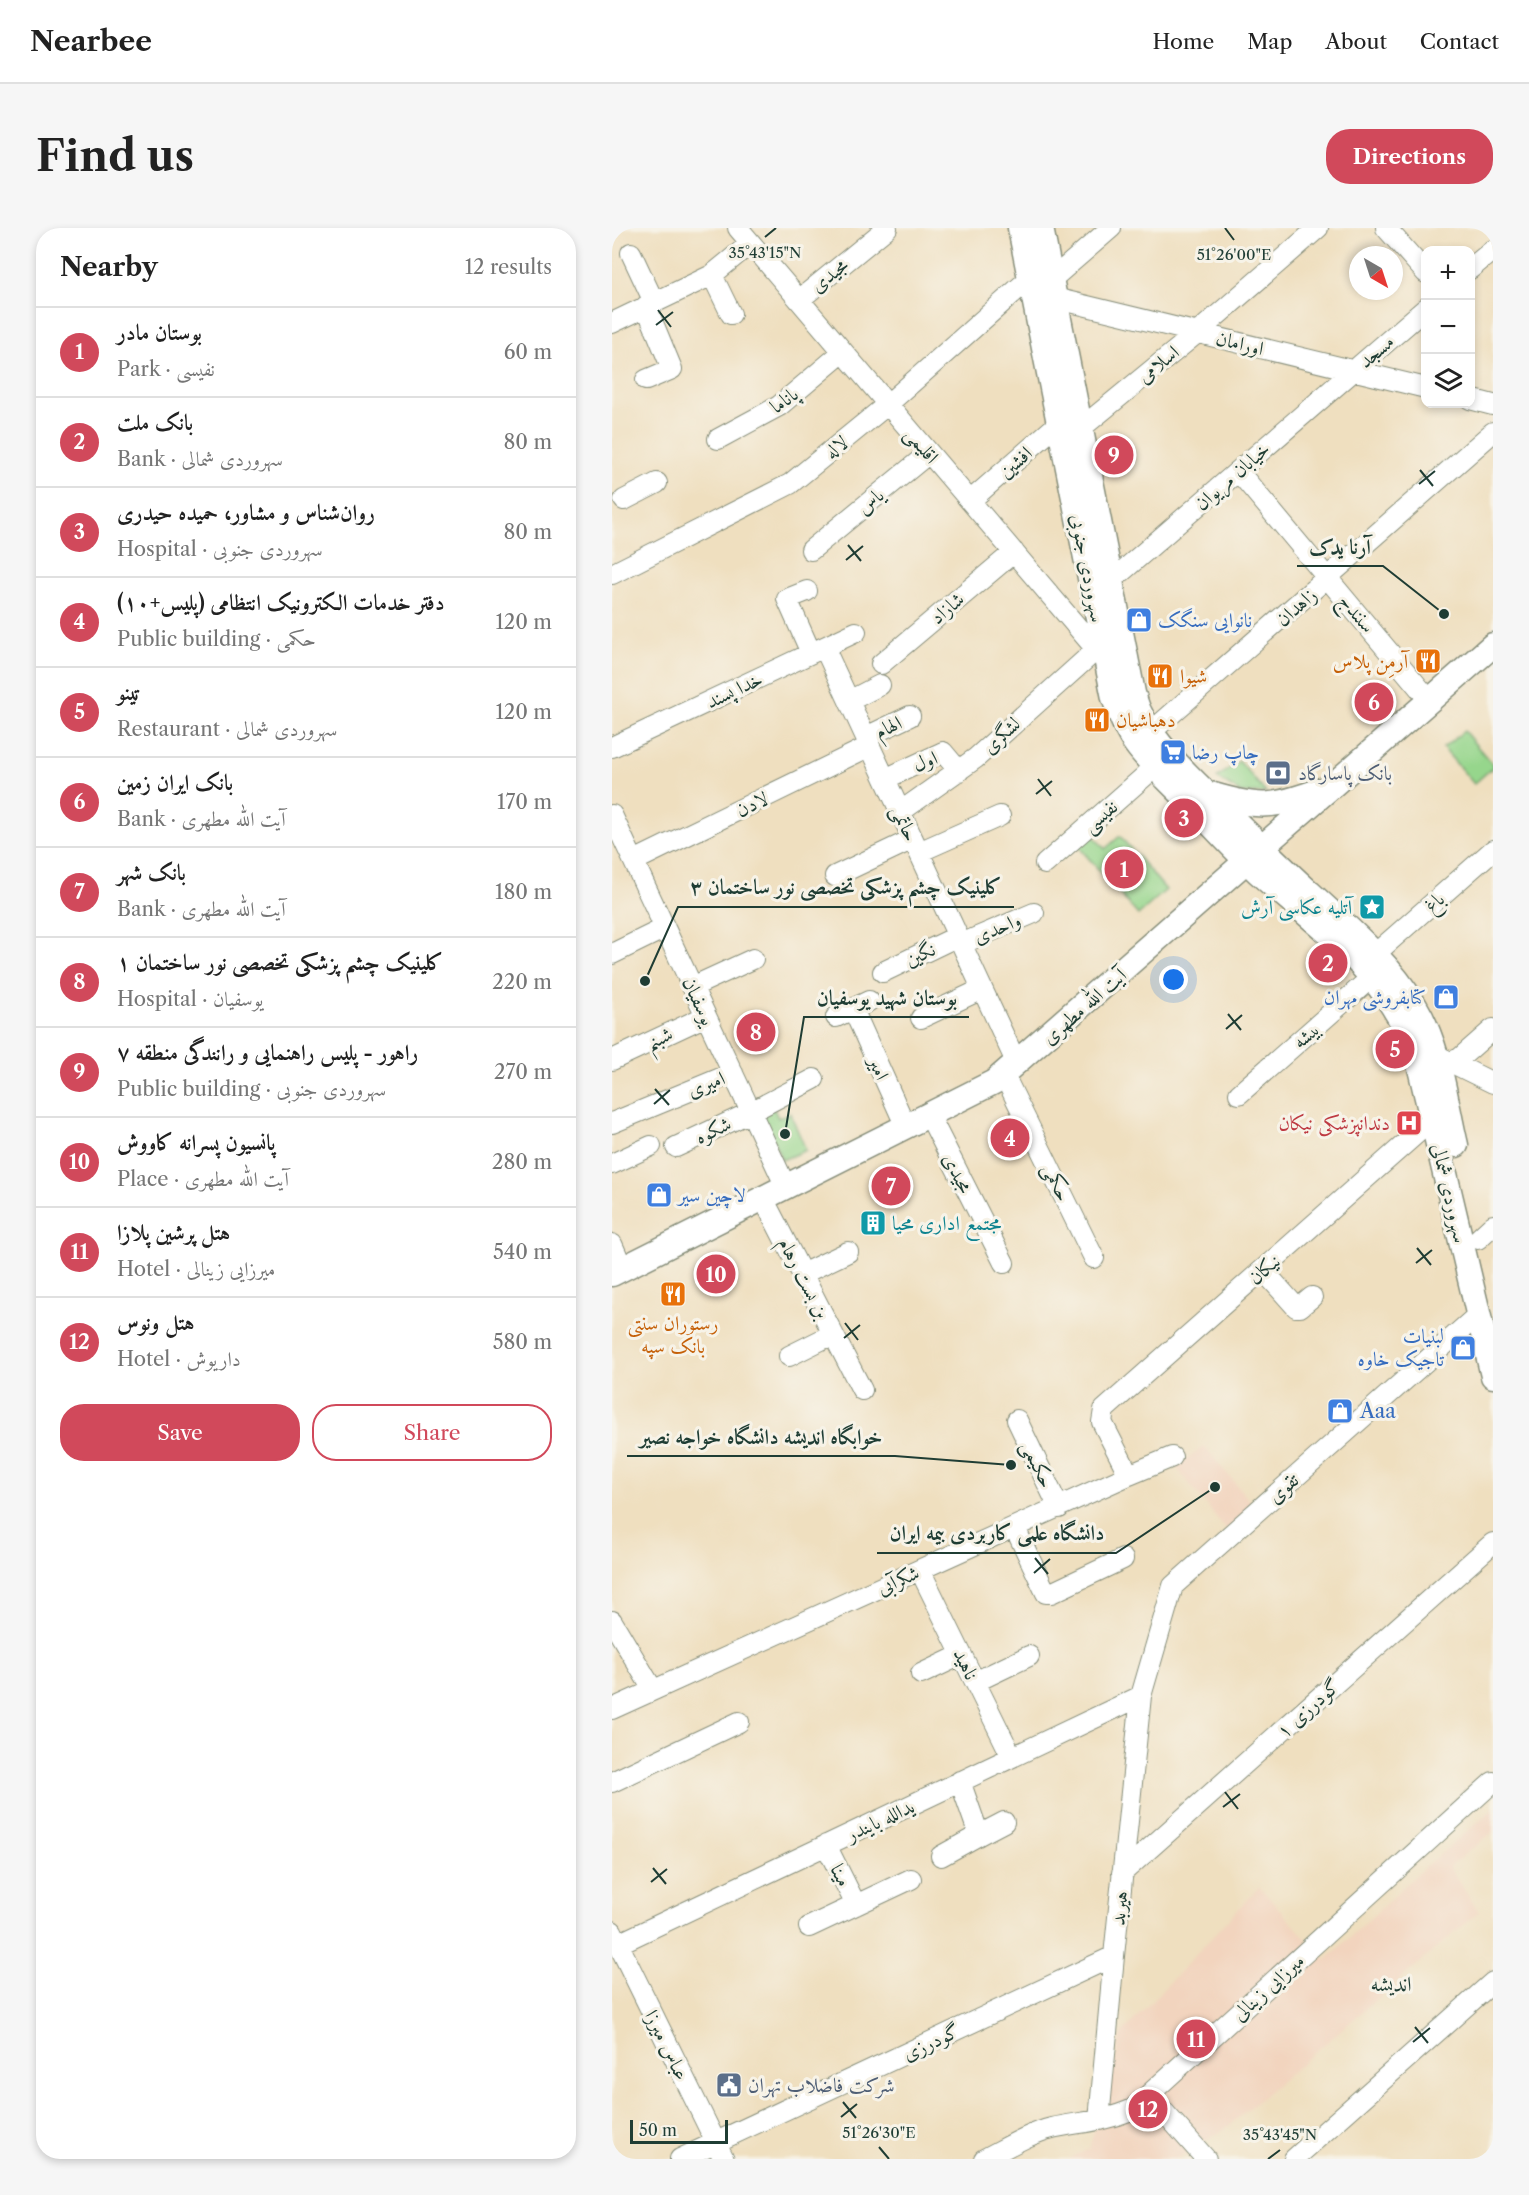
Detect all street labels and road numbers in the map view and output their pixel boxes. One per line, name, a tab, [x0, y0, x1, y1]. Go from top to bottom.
street label: مجیدی	[805, 253, 853, 297]
street label: اورامان	[1214, 325, 1266, 361]
street label: مسجد	[1353, 329, 1399, 373]
street label: اسلامی	[1132, 340, 1184, 388]
street label: پاناما	[765, 381, 806, 421]
street label: اقلیمی	[898, 422, 944, 469]
street label: لاله	[819, 430, 853, 464]
street label: خیابان مریوان	[1189, 437, 1276, 517]
street label: افشین	[993, 441, 1037, 483]
street label: یاس	[851, 482, 890, 520]
street label: سهروردی جنوبی	[1063, 512, 1110, 625]
street label: زاهدان	[1271, 583, 1321, 631]
street label: شازاد	[925, 587, 969, 629]
street label: سنندج	[1329, 589, 1380, 641]
street label: خدا پسند	[702, 667, 767, 715]
street label: الهام	[870, 710, 908, 749]
street label: لشگری	[977, 711, 1026, 759]
street label: اول	[909, 745, 941, 777]
street label: لادن	[732, 786, 772, 822]
street label: نفیسی	[1078, 794, 1124, 840]
street label: حاتمی	[884, 801, 924, 846]
street label: باغ	[1419, 887, 1453, 922]
street label: واحدی	[970, 907, 1024, 949]
street label: نگین	[901, 936, 939, 971]
street label: آیت الله مطهری	[1035, 959, 1134, 1050]
street label: یوسفیان	[677, 973, 721, 1030]
street label: بیشه	[1287, 1017, 1325, 1053]
street label: شبنم	[641, 1021, 680, 1062]
street label: امیر	[863, 1051, 895, 1083]
street label: امیری	[684, 1066, 728, 1102]
street label: شکوه	[691, 1111, 735, 1150]
street label: سهروردی شمالی	[1426, 1141, 1473, 1245]
street label: مجیدی	[938, 1149, 978, 1197]
street label: حکمی	[1036, 1159, 1076, 1206]
street label: بن بست رهام	[768, 1233, 835, 1326]
street label: نیکان	[1243, 1249, 1285, 1289]
street label: حکیمی	[1015, 1436, 1060, 1492]
street label: تقوی	[1263, 1468, 1304, 1509]
street label: شکرآبی	[873, 1560, 924, 1603]
street label: ناهید	[948, 1644, 984, 1684]
street label: گودرزی ۱	[1271, 1673, 1345, 1744]
street label: یدالله بایندر	[840, 1794, 918, 1847]
street label: مینا	[825, 1860, 857, 1890]
street label: هیربد	[1105, 1889, 1133, 1927]
street label: میرزایی زینالی	[1227, 1948, 1310, 2027]
street label: عباس میرزا	[640, 2006, 694, 2084]
street label: گودرزی	[899, 2018, 964, 2067]

